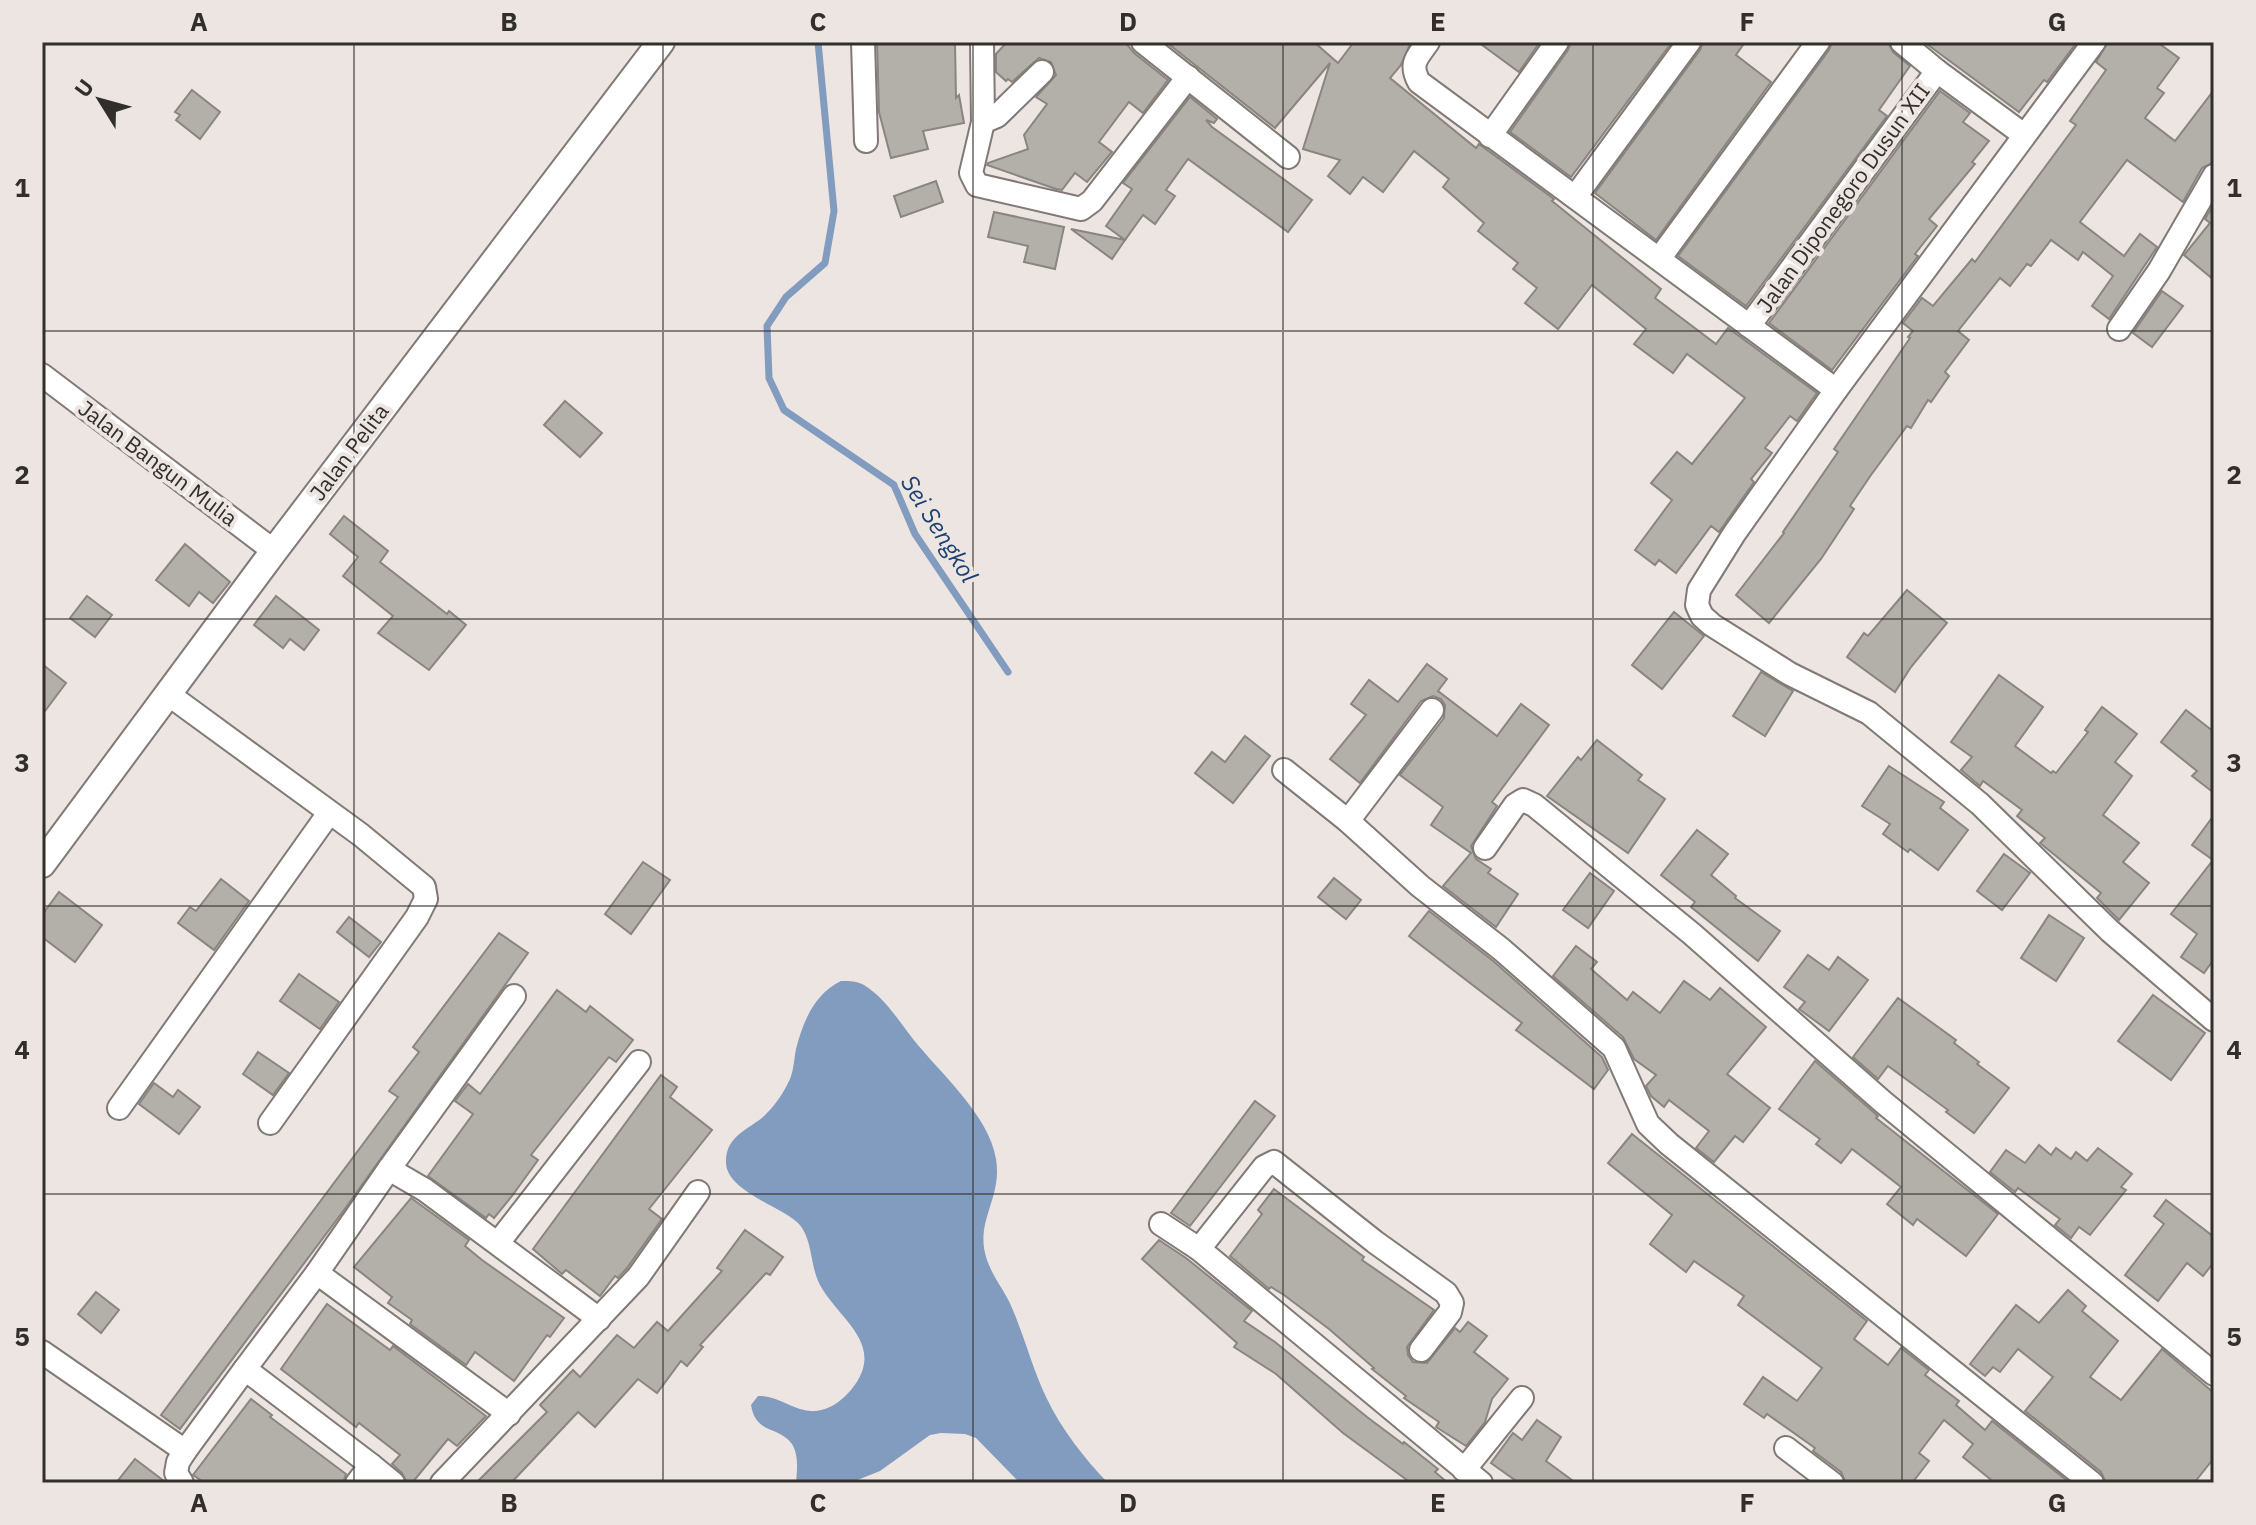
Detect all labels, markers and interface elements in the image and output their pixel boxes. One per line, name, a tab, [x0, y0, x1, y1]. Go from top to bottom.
text: A	[190, 4, 208, 38]
text: B	[500, 4, 518, 38]
text: C	[810, 4, 827, 38]
text: D	[1119, 4, 1137, 38]
text: E	[1430, 4, 1446, 38]
text: F	[1739, 4, 1755, 38]
text: G	[2048, 4, 2066, 38]
north arrow	[60, 60, 140, 140]
text: U	[67, 73, 100, 102]
street label: Jalan Diponegoro Dusun XII	[1750, 77, 1936, 318]
text: 1	[14, 170, 30, 204]
text: 1	[2226, 170, 2242, 204]
street label: Jalan Bangun Mulia	[73, 393, 244, 532]
street label: Jalan Pelita	[303, 397, 395, 506]
text: 2	[14, 457, 30, 491]
text: 2	[2226, 457, 2242, 491]
water label: Sei Sengkol	[894, 468, 986, 589]
text: 3	[14, 745, 30, 779]
text: 3	[2226, 745, 2242, 779]
text: 4	[14, 1032, 30, 1066]
text: 4	[2226, 1032, 2242, 1066]
text: 5	[14, 1319, 30, 1353]
text: 5	[2226, 1319, 2242, 1353]
text: A	[190, 1485, 208, 1519]
text: B	[500, 1485, 518, 1519]
text: C	[810, 1485, 827, 1519]
text: D	[1119, 1485, 1137, 1519]
text: E	[1430, 1485, 1446, 1519]
text: F	[1739, 1485, 1755, 1519]
text: G	[2048, 1485, 2066, 1519]

